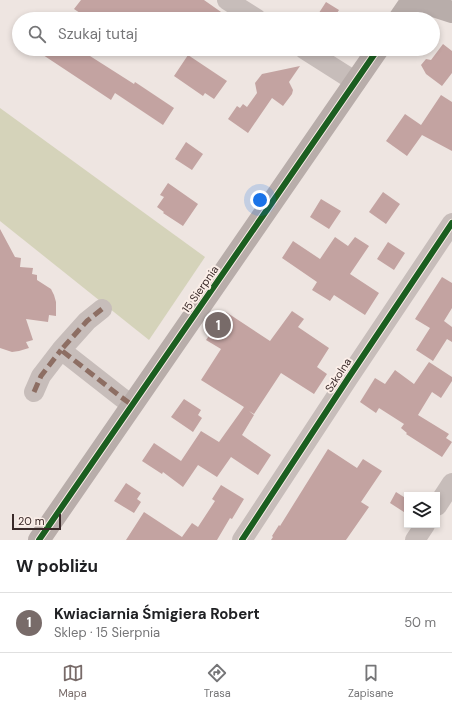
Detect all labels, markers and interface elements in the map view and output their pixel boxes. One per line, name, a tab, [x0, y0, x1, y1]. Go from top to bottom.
search box	[12, 12, 440, 56]
icon: search	[26, 23, 48, 45]
text: Szukaj tutaj	[58, 24, 138, 44]
your location	[250, 190, 270, 210]
street label: 15 Sierpnia	[179, 263, 221, 315]
pin: 1	[205, 310, 231, 340]
street label: Szkolna	[322, 355, 354, 395]
map controls	[404, 492, 440, 528]
button: layers	[404, 492, 440, 528]
scale bar	[12, 512, 61, 531]
text: 20 m	[18, 514, 44, 528]
text: W pobliżu	[16, 555, 98, 577]
text: Kwiaciarnia Śmigiera Robert	[54, 604, 260, 624]
text: 1	[27, 614, 31, 631]
text: 50 m	[404, 614, 436, 631]
text: Sklep · 15 Sierpnia	[54, 624, 160, 641]
tab: Mapa	[59, 662, 87, 700]
tab: Trasa	[204, 662, 231, 700]
tab: Zapisane	[348, 662, 393, 700]

